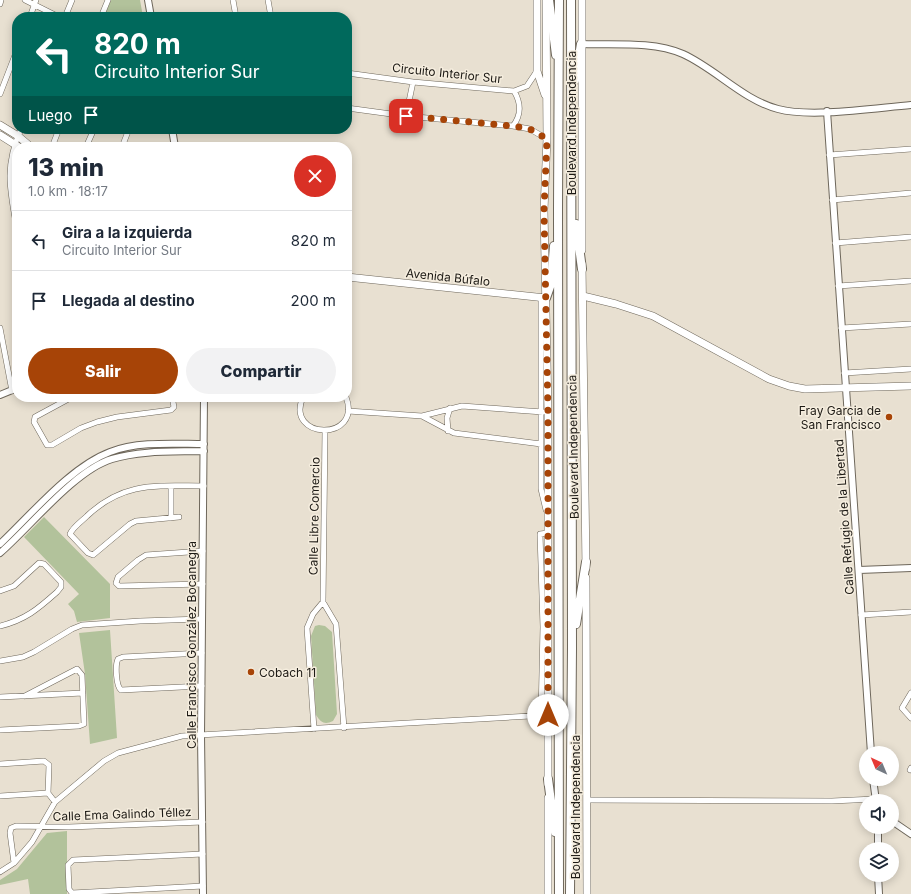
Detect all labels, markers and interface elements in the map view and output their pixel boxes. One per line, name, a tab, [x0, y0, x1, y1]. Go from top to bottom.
text: 820 m	[94, 27, 181, 61]
icon: left	[28, 28, 80, 80]
street label: Boulevard Independencia	[564, 51, 579, 195]
street label: Circuito Interior Sur	[391, 60, 503, 86]
text: Circuito Interior Sur	[94, 61, 260, 82]
pin	[389, 99, 423, 133]
icon: arrive	[80, 104, 102, 126]
icon: arrive	[395, 105, 417, 127]
text: Luego	[28, 106, 72, 125]
text: 13 min	[28, 153, 104, 182]
button: close	[294, 155, 336, 197]
text: 1.0 km · 18:17	[28, 183, 108, 199]
text: Gira a la izquierda	[62, 223, 192, 242]
icon: left	[28, 230, 50, 252]
text: 820 m	[291, 231, 336, 250]
text: Circuito Interior Sur	[62, 242, 182, 258]
street label: Avenida Búfalo	[405, 265, 491, 289]
icon: arrive	[28, 290, 50, 312]
text: Llegada al destino	[62, 291, 195, 310]
text: 200 m	[291, 291, 336, 310]
button: Salir	[28, 348, 178, 394]
button: Compartir	[186, 348, 336, 394]
street label: Boulevard Independencia	[564, 375, 582, 519]
place label: Fray Garcia de San Francisco	[799, 403, 881, 432]
marker: Fray Garcia de San Francisco	[884, 412, 894, 422]
street label: Calle Refugio de la Libertad	[831, 439, 857, 595]
street label: Calle Libre Comercio	[305, 457, 323, 575]
street label: Calle Francisco González Bocanegra	[184, 541, 199, 749]
place label: Cobach 11	[259, 665, 316, 680]
marker: Cobach 11	[246, 667, 256, 677]
position arrow	[527, 694, 569, 736]
street label: Boulevard Independencia	[568, 735, 583, 879]
north arrow	[859, 746, 899, 786]
map controls	[859, 746, 899, 882]
button: sound	[859, 794, 899, 834]
street label: Calle Ema Galindo Téllez	[52, 804, 192, 824]
button: layers	[859, 842, 899, 882]

